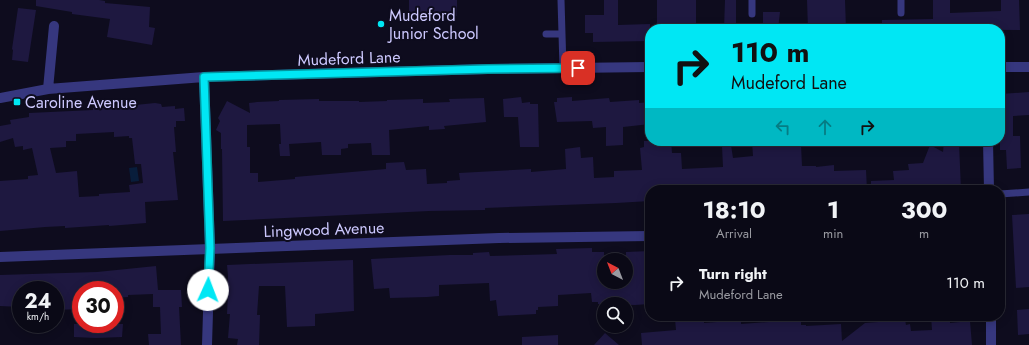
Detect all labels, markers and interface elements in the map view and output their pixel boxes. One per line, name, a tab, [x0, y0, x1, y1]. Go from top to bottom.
place label: Mudeford Junior School	[387, 4, 479, 45]
marker: Mudeford Junior School	[376, 19, 386, 29]
text: 110 m	[731, 32, 809, 73]
icon: right	[665, 40, 717, 92]
street label: Mudeford Lane	[297, 45, 401, 72]
pin	[561, 51, 595, 85]
icon: arrive	[567, 57, 589, 79]
text: Mudeford Lane	[731, 70, 847, 96]
place label: Caroline Avenue	[25, 91, 137, 114]
marker: Caroline Avenue	[12, 97, 22, 107]
icon: left	[772, 116, 794, 138]
icon: ahead	[814, 116, 836, 138]
icon: right	[856, 116, 878, 138]
text: 18:10	[702, 192, 766, 227]
text: 1	[827, 192, 839, 227]
text: 300	[901, 192, 948, 227]
street label: Lingwood Avenue	[263, 216, 385, 243]
text: Arrival	[716, 224, 752, 243]
text: min	[823, 224, 843, 243]
text: m	[919, 224, 929, 243]
north arrow	[597, 253, 633, 289]
map controls	[597, 253, 633, 333]
text: Turn right	[699, 263, 767, 285]
position arrow	[187, 269, 229, 311]
icon: right	[665, 272, 687, 294]
text: 110 m	[946, 272, 985, 294]
speed limit sign: 30	[72, 281, 124, 333]
text: Mudeford Lane	[699, 285, 783, 304]
text: 24	[24, 287, 52, 316]
button: search	[597, 297, 633, 333]
text: km/h	[27, 309, 49, 324]

